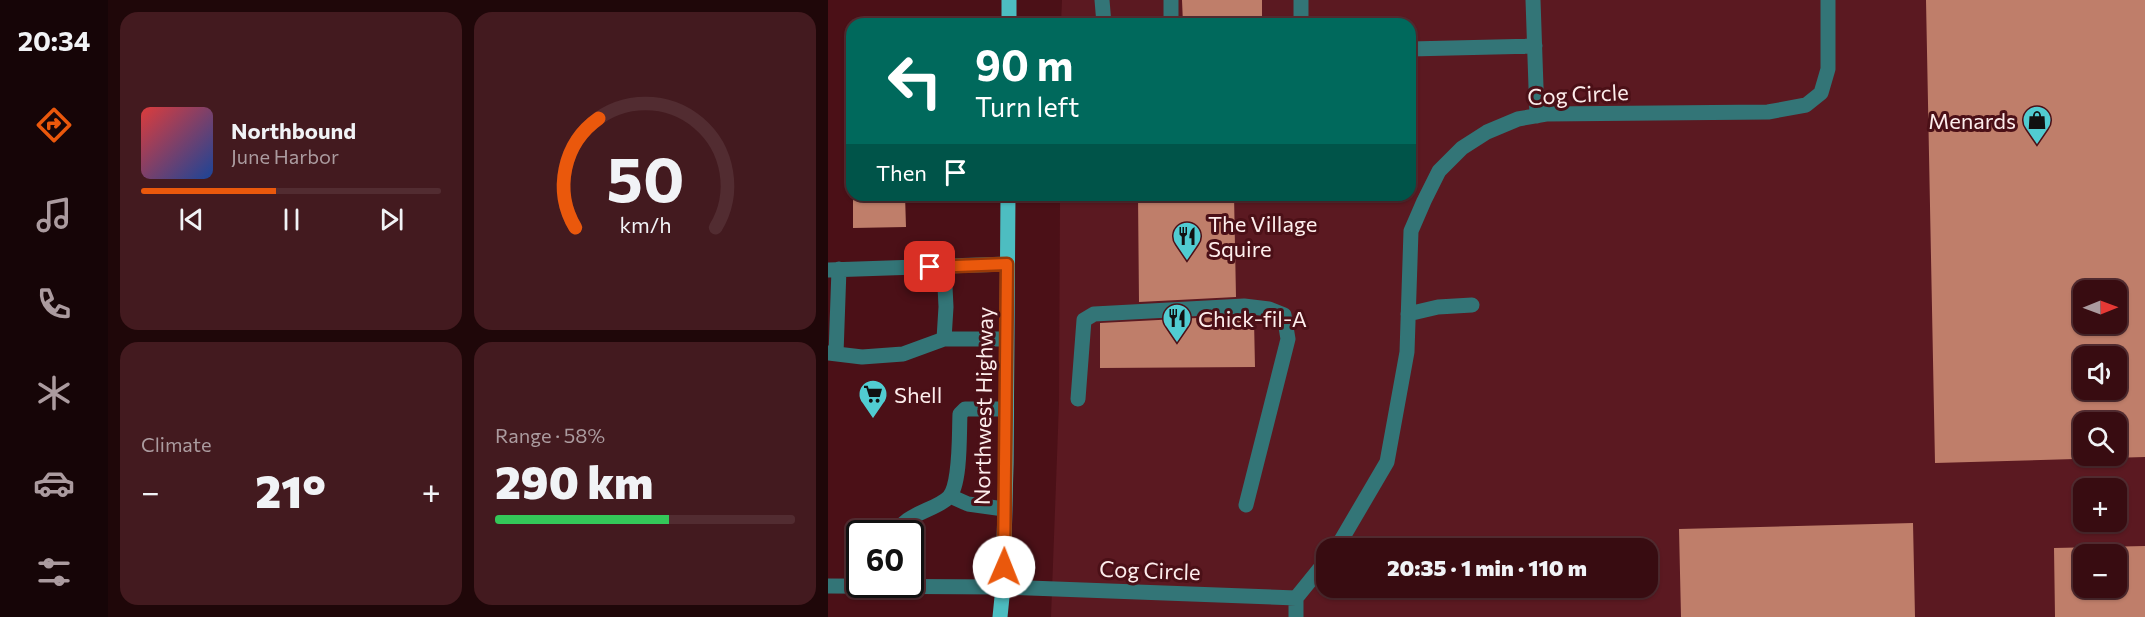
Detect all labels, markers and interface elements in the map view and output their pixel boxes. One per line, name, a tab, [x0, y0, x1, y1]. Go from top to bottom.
text: 20:34	[18, 24, 90, 57]
text: 90 m	[975, 38, 1074, 90]
icon: left	[876, 42, 954, 120]
street label: Cog Circle	[1527, 78, 1629, 110]
text: Turn left	[975, 90, 1079, 123]
icon: directions	[33, 104, 75, 146]
shop icon: Menards	[2021, 104, 2053, 146]
place label: Menards	[1928, 107, 2016, 134]
text: Northbound	[231, 117, 356, 144]
text: 50	[606, 139, 684, 215]
text: June Harbor	[231, 144, 339, 168]
icon: arrive	[939, 156, 972, 189]
text: Then	[876, 159, 927, 186]
icon: music	[33, 194, 75, 236]
icon: previous	[175, 203, 208, 236]
icon: pause	[275, 203, 308, 236]
icon: next	[375, 203, 408, 236]
place label: The Village Squire	[1208, 210, 1317, 262]
text: km/h	[619, 212, 671, 238]
restaurant icon: The Village Squire	[1171, 220, 1203, 262]
pin	[904, 241, 955, 292]
icon: arrive	[913, 250, 946, 283]
north arrow	[2073, 280, 2127, 334]
map controls	[2073, 280, 2127, 598]
icon: phone	[33, 283, 75, 325]
restaurant icon: Chick-fil-A	[1161, 302, 1193, 344]
place label: Chick-fil-A	[1198, 305, 1307, 332]
street label: Northwest Highway	[968, 307, 998, 505]
button: sound	[2073, 346, 2127, 400]
icon: climate	[33, 372, 75, 414]
supermarket icon: Shell	[857, 378, 889, 420]
place label: Shell	[894, 381, 942, 408]
button: search	[2073, 412, 2127, 466]
text: Range · 58%	[495, 423, 605, 447]
text: Climate	[141, 432, 211, 456]
text: 290 km	[495, 453, 653, 508]
icon: car	[33, 462, 75, 504]
text: 21°	[255, 462, 326, 517]
text: −	[141, 470, 160, 511]
text: +	[422, 470, 441, 511]
button: +	[2073, 478, 2127, 532]
speed limit sign: 60	[846, 520, 924, 598]
position arrow	[972, 535, 1036, 599]
button: −	[2073, 544, 2127, 598]
icon: filters	[33, 551, 75, 593]
text: 20:35 · 1 min · 110 m	[1387, 554, 1587, 581]
street label: Cog Circle	[1099, 555, 1201, 585]

